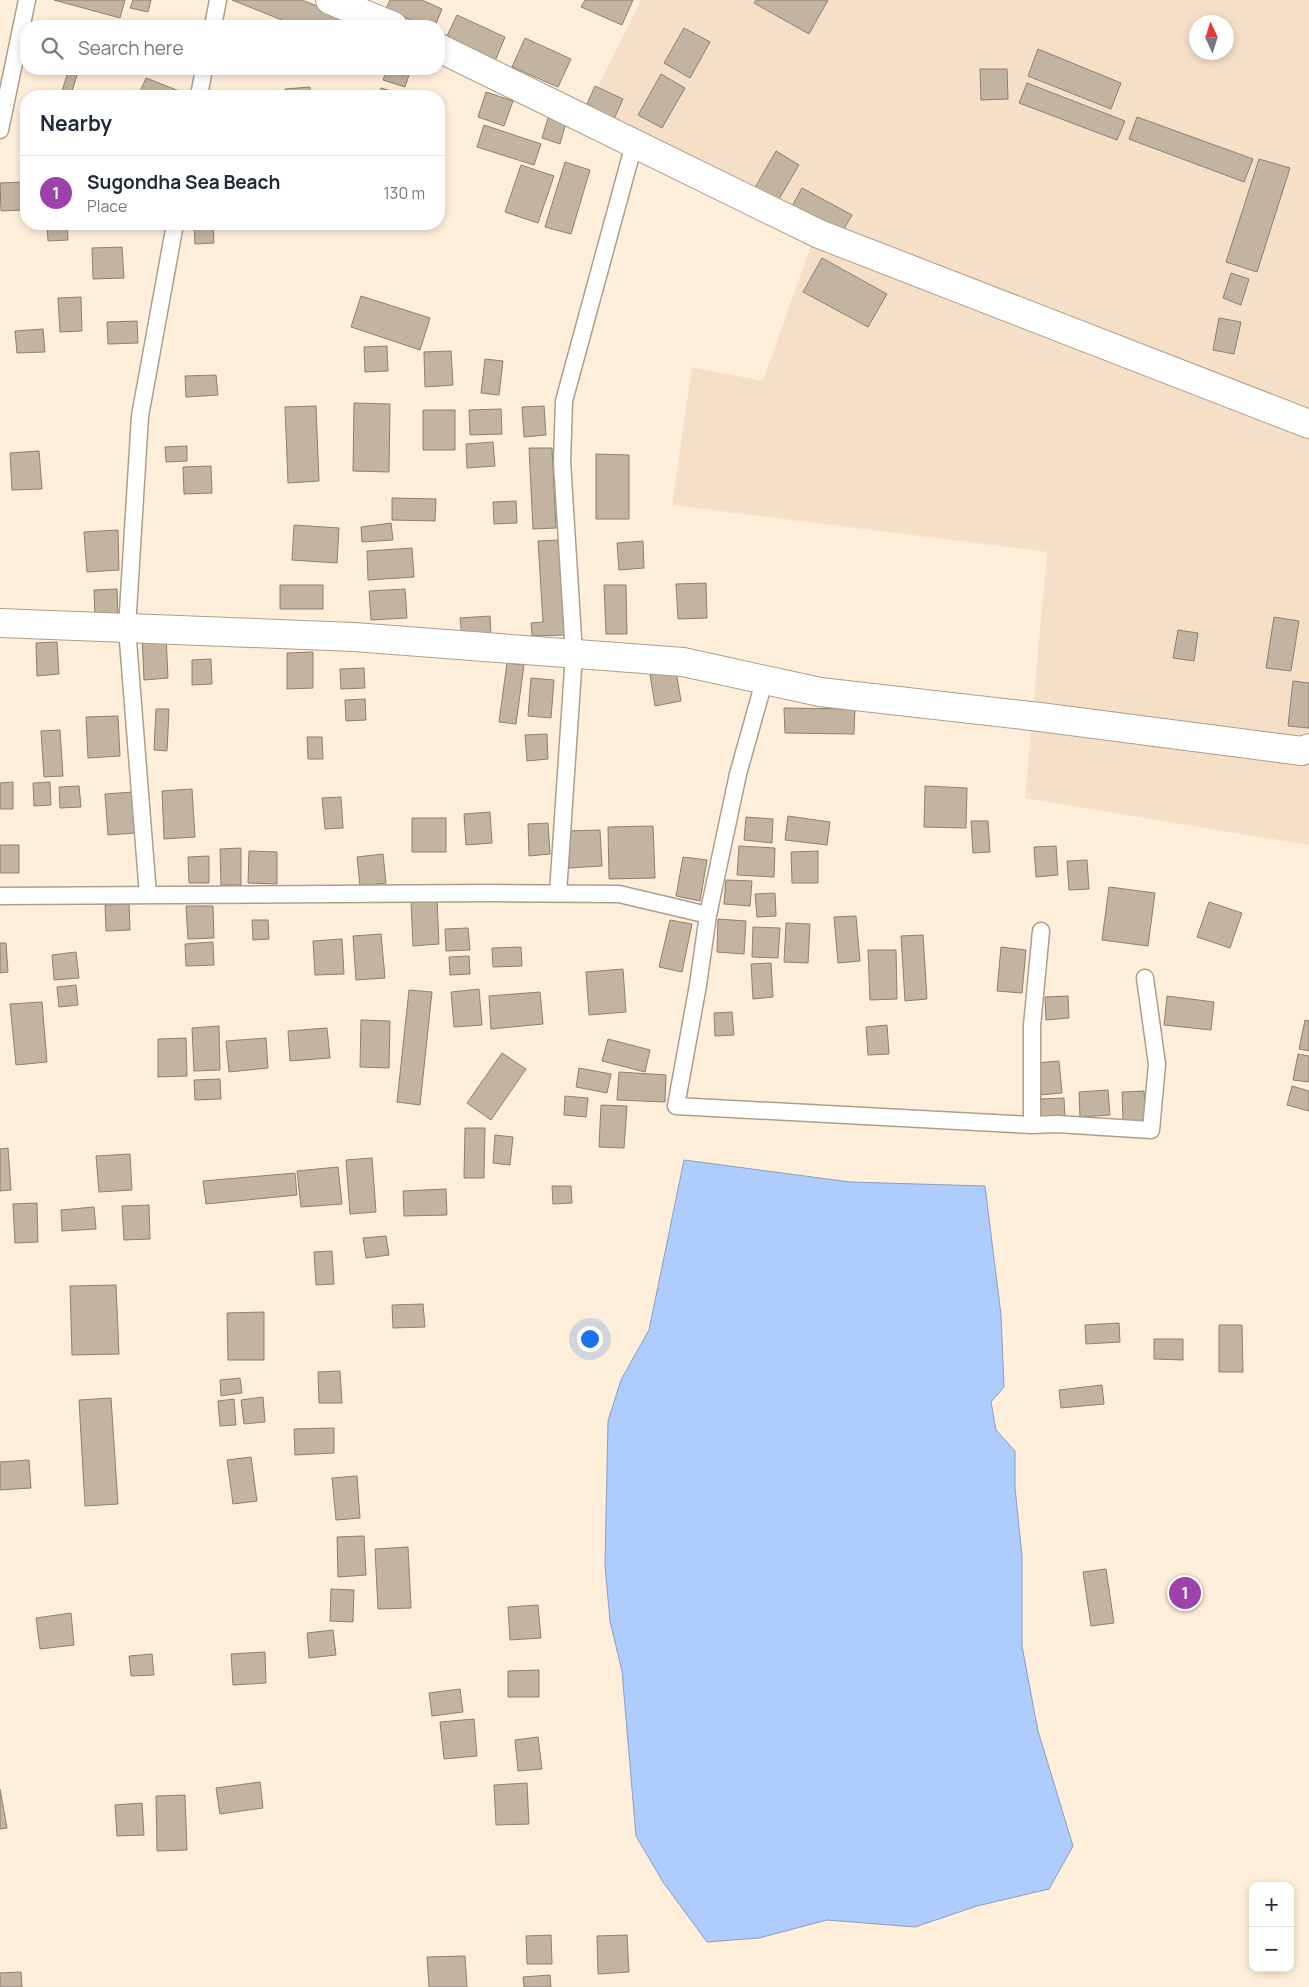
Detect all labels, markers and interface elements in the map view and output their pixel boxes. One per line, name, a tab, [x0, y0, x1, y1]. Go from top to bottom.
north arrow	[1189, 15, 1234, 60]
search box	[20, 20, 445, 75]
icon: search	[38, 34, 66, 62]
text: Search here	[78, 35, 184, 61]
text: Nearby	[40, 109, 112, 137]
text: Sugondha Sea Beach	[87, 169, 280, 195]
text: 1	[52, 182, 60, 204]
text: 130 m	[383, 182, 425, 204]
text: Place	[87, 195, 127, 217]
your location	[577, 1326, 603, 1352]
pin: 1	[1169, 1574, 1201, 1612]
map controls	[1249, 1882, 1294, 1972]
button: +	[1249, 1882, 1294, 1927]
button: −	[1249, 1927, 1294, 1972]

